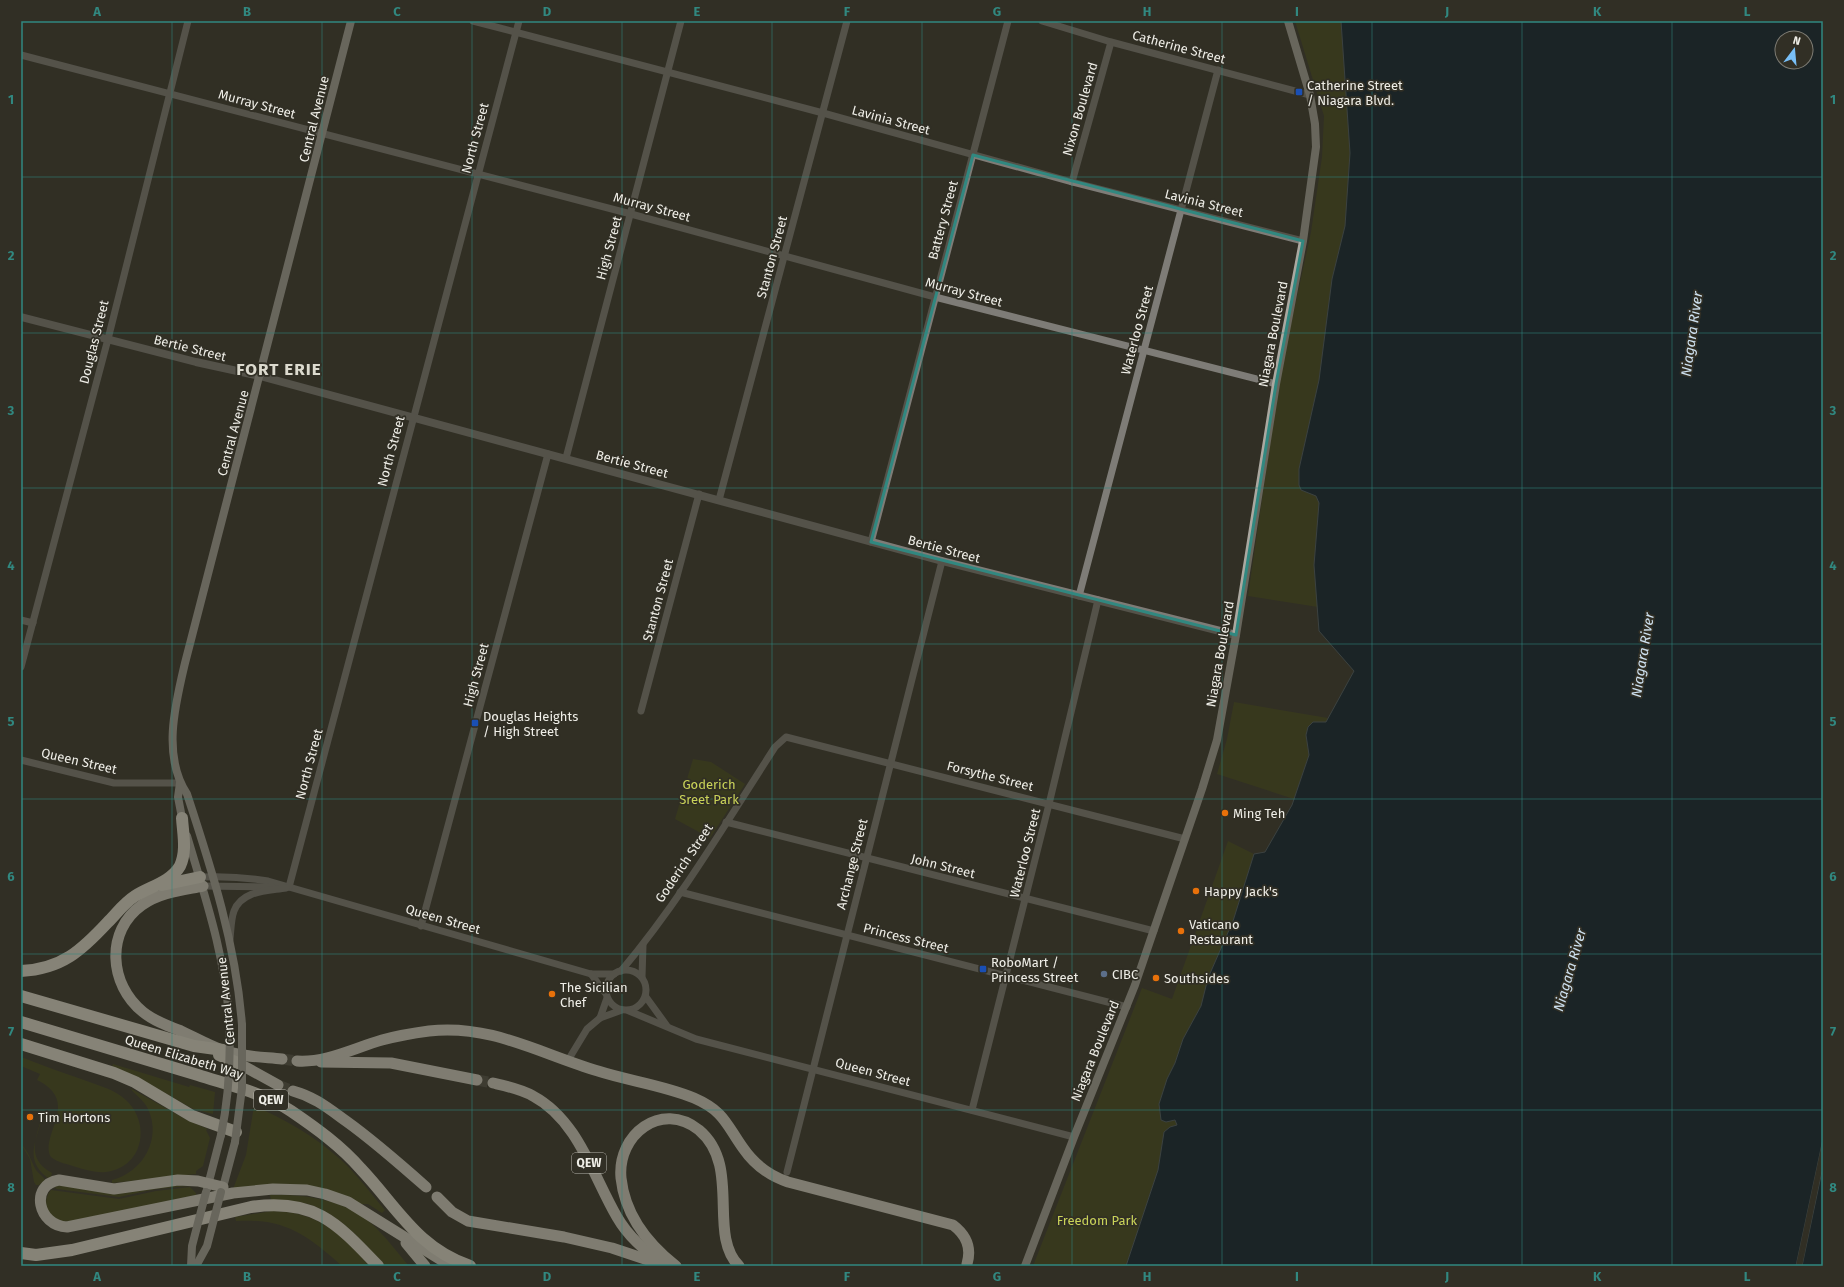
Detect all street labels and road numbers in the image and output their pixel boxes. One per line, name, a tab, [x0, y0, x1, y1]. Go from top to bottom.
street label: Catherine Street	[1131, 27, 1227, 67]
street label: Nixon Boulevard	[1059, 60, 1101, 158]
street label: Central Avenue	[296, 74, 332, 164]
street label: Murray Street	[217, 86, 298, 122]
street label: North Street	[458, 101, 492, 175]
street label: Lavinia Street	[850, 102, 932, 138]
street label: Battery Street	[925, 178, 961, 261]
street label: Lavinia Street	[1163, 186, 1245, 220]
street label: Murray Street	[612, 189, 693, 225]
street label: High Street	[593, 214, 625, 282]
street label: Stanton Street	[754, 214, 790, 300]
street label: Murray Street	[924, 274, 1005, 310]
street label: Niagara Boulevard	[1255, 280, 1291, 388]
street label: Waterloo Street	[1118, 283, 1156, 376]
street label: Douglas Street	[76, 298, 112, 385]
street label: Bertie Street	[152, 332, 228, 364]
street label: Central Avenue	[214, 388, 252, 478]
street label: North Street	[374, 414, 408, 488]
street label: Bertie Street	[594, 447, 670, 481]
street label: Bertie Street	[906, 532, 982, 566]
street label: Stanton Street	[640, 557, 676, 643]
street label: Niagara Boulevard	[1203, 600, 1237, 708]
street label: High Street	[460, 641, 492, 709]
street label: North Street	[292, 727, 326, 801]
street label: Queen Street	[40, 745, 119, 777]
street label: Forsythe Street	[945, 758, 1035, 794]
street label: Waterloo Street	[1007, 806, 1043, 899]
street label: Archange Street	[833, 817, 871, 911]
street label: Goderich Street	[652, 820, 716, 905]
street label: John Street	[909, 851, 977, 881]
street label: Queen Street	[404, 901, 482, 937]
street label: Princess Street	[862, 920, 950, 956]
street label: Central Avenue	[214, 956, 238, 1046]
street label: Niagara Boulevard	[1068, 998, 1122, 1104]
street label: Queen Elizabeth Way	[123, 1032, 246, 1082]
street label: Queen Street	[834, 1055, 912, 1089]
road number: QEW	[254, 1090, 288, 1110]
road number: QEW	[572, 1153, 606, 1173]

